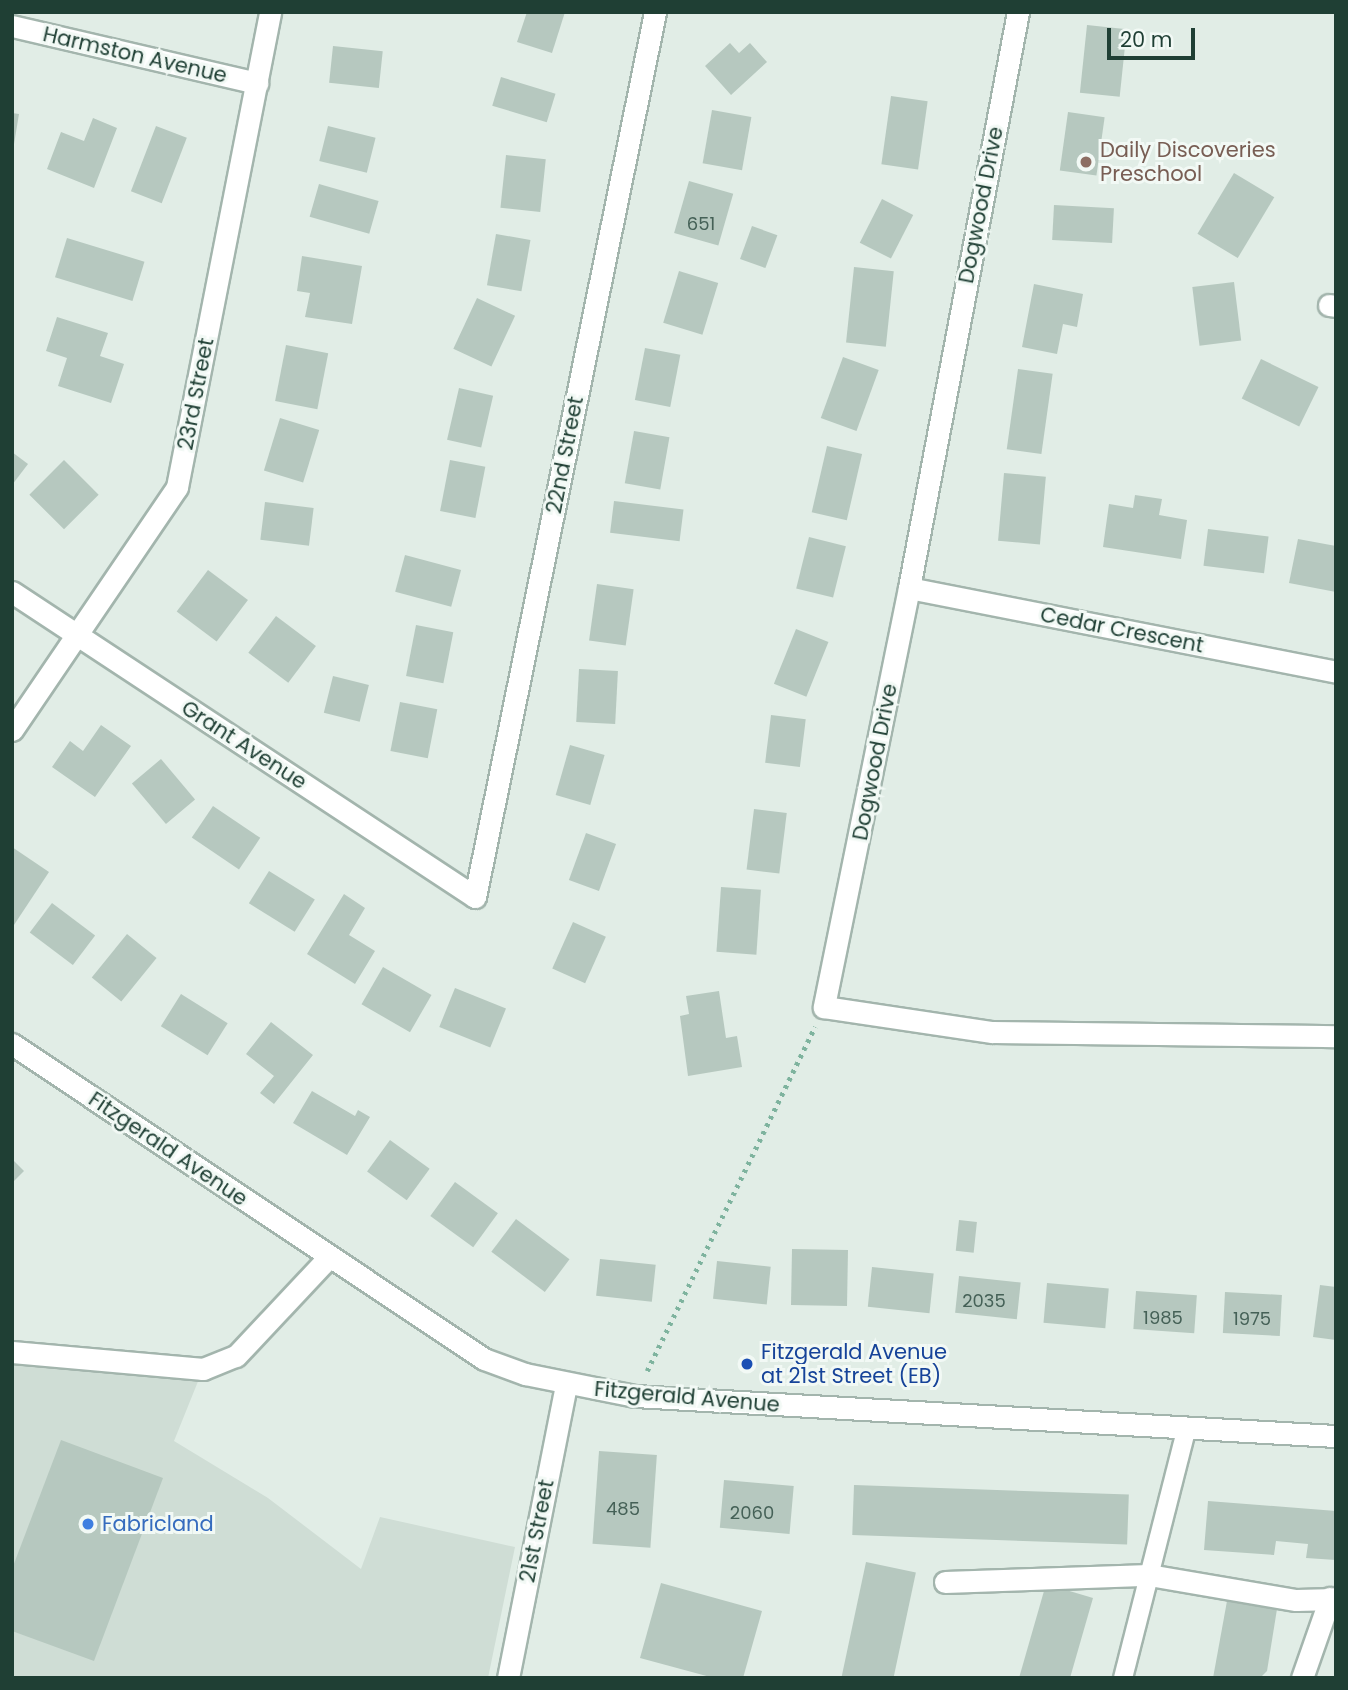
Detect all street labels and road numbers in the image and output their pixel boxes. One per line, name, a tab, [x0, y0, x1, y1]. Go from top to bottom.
street label: Harmston Avenue	[41, 22, 229, 88]
street label: Dogwood Drive	[953, 125, 1009, 285]
street label: 23rd Street	[173, 336, 219, 452]
street label: 22nd Street	[541, 394, 589, 516]
street label: Cedar Crescent	[1038, 602, 1206, 658]
street label: Dogwood Drive	[847, 682, 903, 842]
street label: Grant Avenue	[177, 695, 311, 795]
street label: Fitzgerald Avenue	[84, 1087, 252, 1211]
street label: Fitzgerald Avenue	[593, 1376, 781, 1418]
street label: 21st Street	[515, 1477, 559, 1585]

